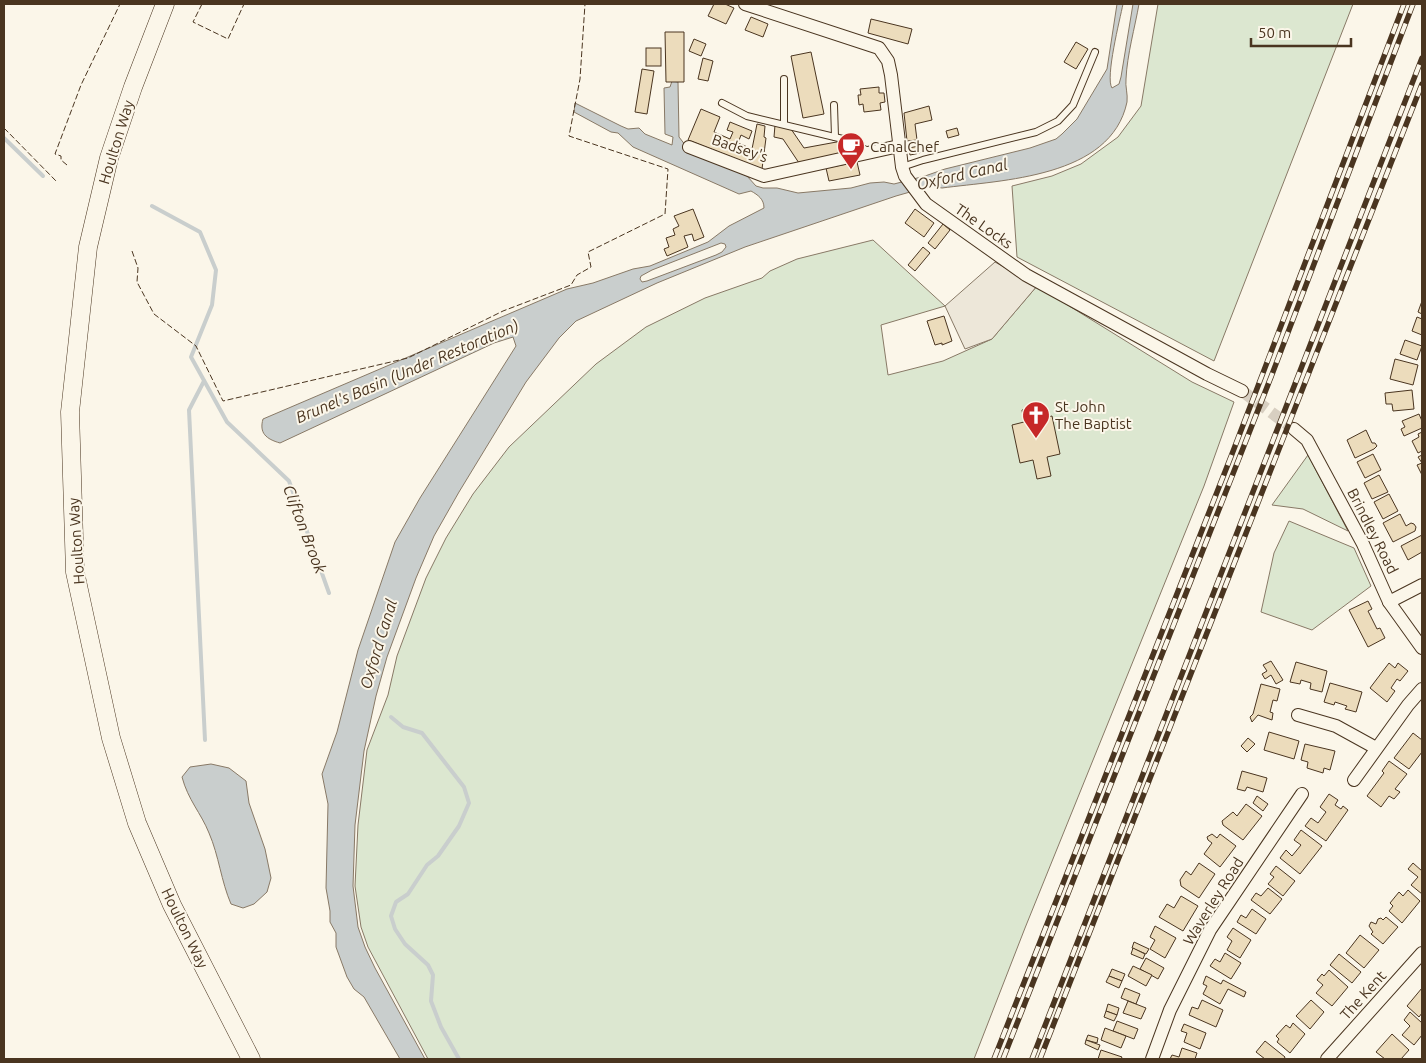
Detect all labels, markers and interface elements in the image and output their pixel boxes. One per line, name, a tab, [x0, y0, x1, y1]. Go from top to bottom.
scale bar	[1251, 15, 1351, 47]
text: 50 m	[1258, 24, 1291, 41]
street label: Houlton Way	[95, 98, 137, 186]
street label: Badsey's	[710, 130, 770, 166]
cafe icon: CanalChef	[836, 131, 866, 170]
place label: CanalChef	[870, 138, 939, 155]
water label: Oxford Canal	[915, 155, 1010, 193]
street label: The Locks	[952, 200, 1016, 252]
water label: Brunel's Basin (Under Restoration)	[293, 316, 521, 427]
place label: St John The Baptist	[1055, 398, 1132, 432]
church icon: St John The Baptist	[1021, 400, 1051, 439]
water label: Clifton Brook	[280, 482, 330, 577]
street label: Brindley Road	[1344, 485, 1402, 577]
street label: Houlton Way	[64, 497, 88, 585]
water label: Oxford Canal	[356, 596, 400, 691]
street label: Waverley Road	[1179, 854, 1247, 948]
street label: Houlton Way	[158, 885, 212, 971]
street label: The Kent	[1337, 967, 1390, 1023]

